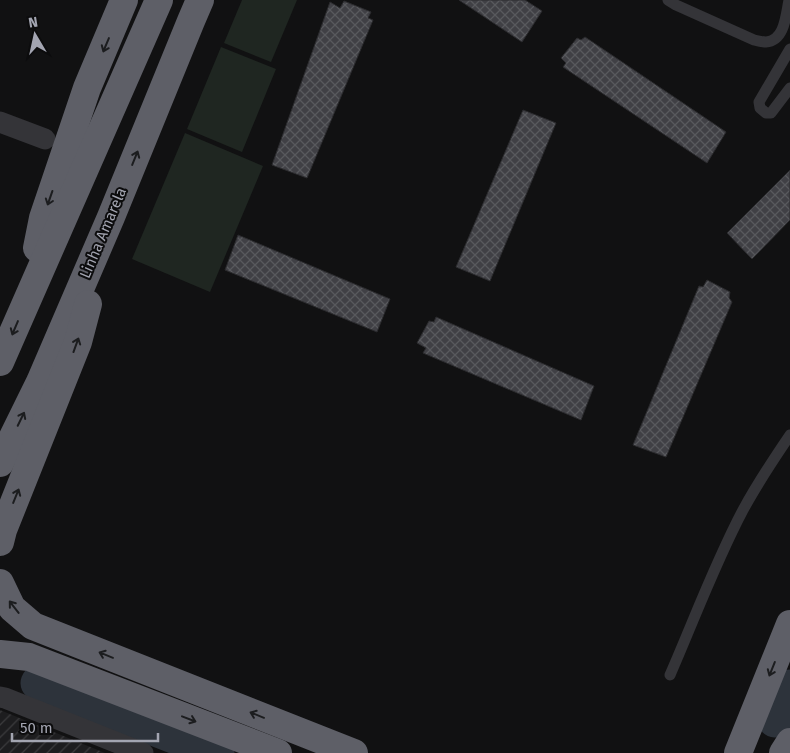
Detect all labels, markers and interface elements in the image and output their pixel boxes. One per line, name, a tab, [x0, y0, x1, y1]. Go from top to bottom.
north arrow	[10, 10, 60, 60]
text: N	[27, 14, 39, 32]
one-way arrow	[100, 37, 110, 52]
one-way arrow	[130, 151, 140, 166]
street label: Linha Amarela	[76, 185, 130, 281]
one-way arrow	[45, 189, 54, 205]
one-way arrow	[9, 320, 18, 335]
one-way arrow	[72, 338, 81, 353]
one-way arrow	[17, 412, 27, 427]
one-way arrow	[12, 489, 22, 504]
one-way arrow	[8, 601, 19, 614]
one-way arrow	[99, 650, 114, 659]
one-way arrow	[766, 662, 775, 677]
scale bar	[12, 710, 159, 742]
one-way arrow	[250, 710, 265, 719]
one-way arrow	[181, 714, 196, 724]
text: 50 m	[20, 719, 53, 737]

